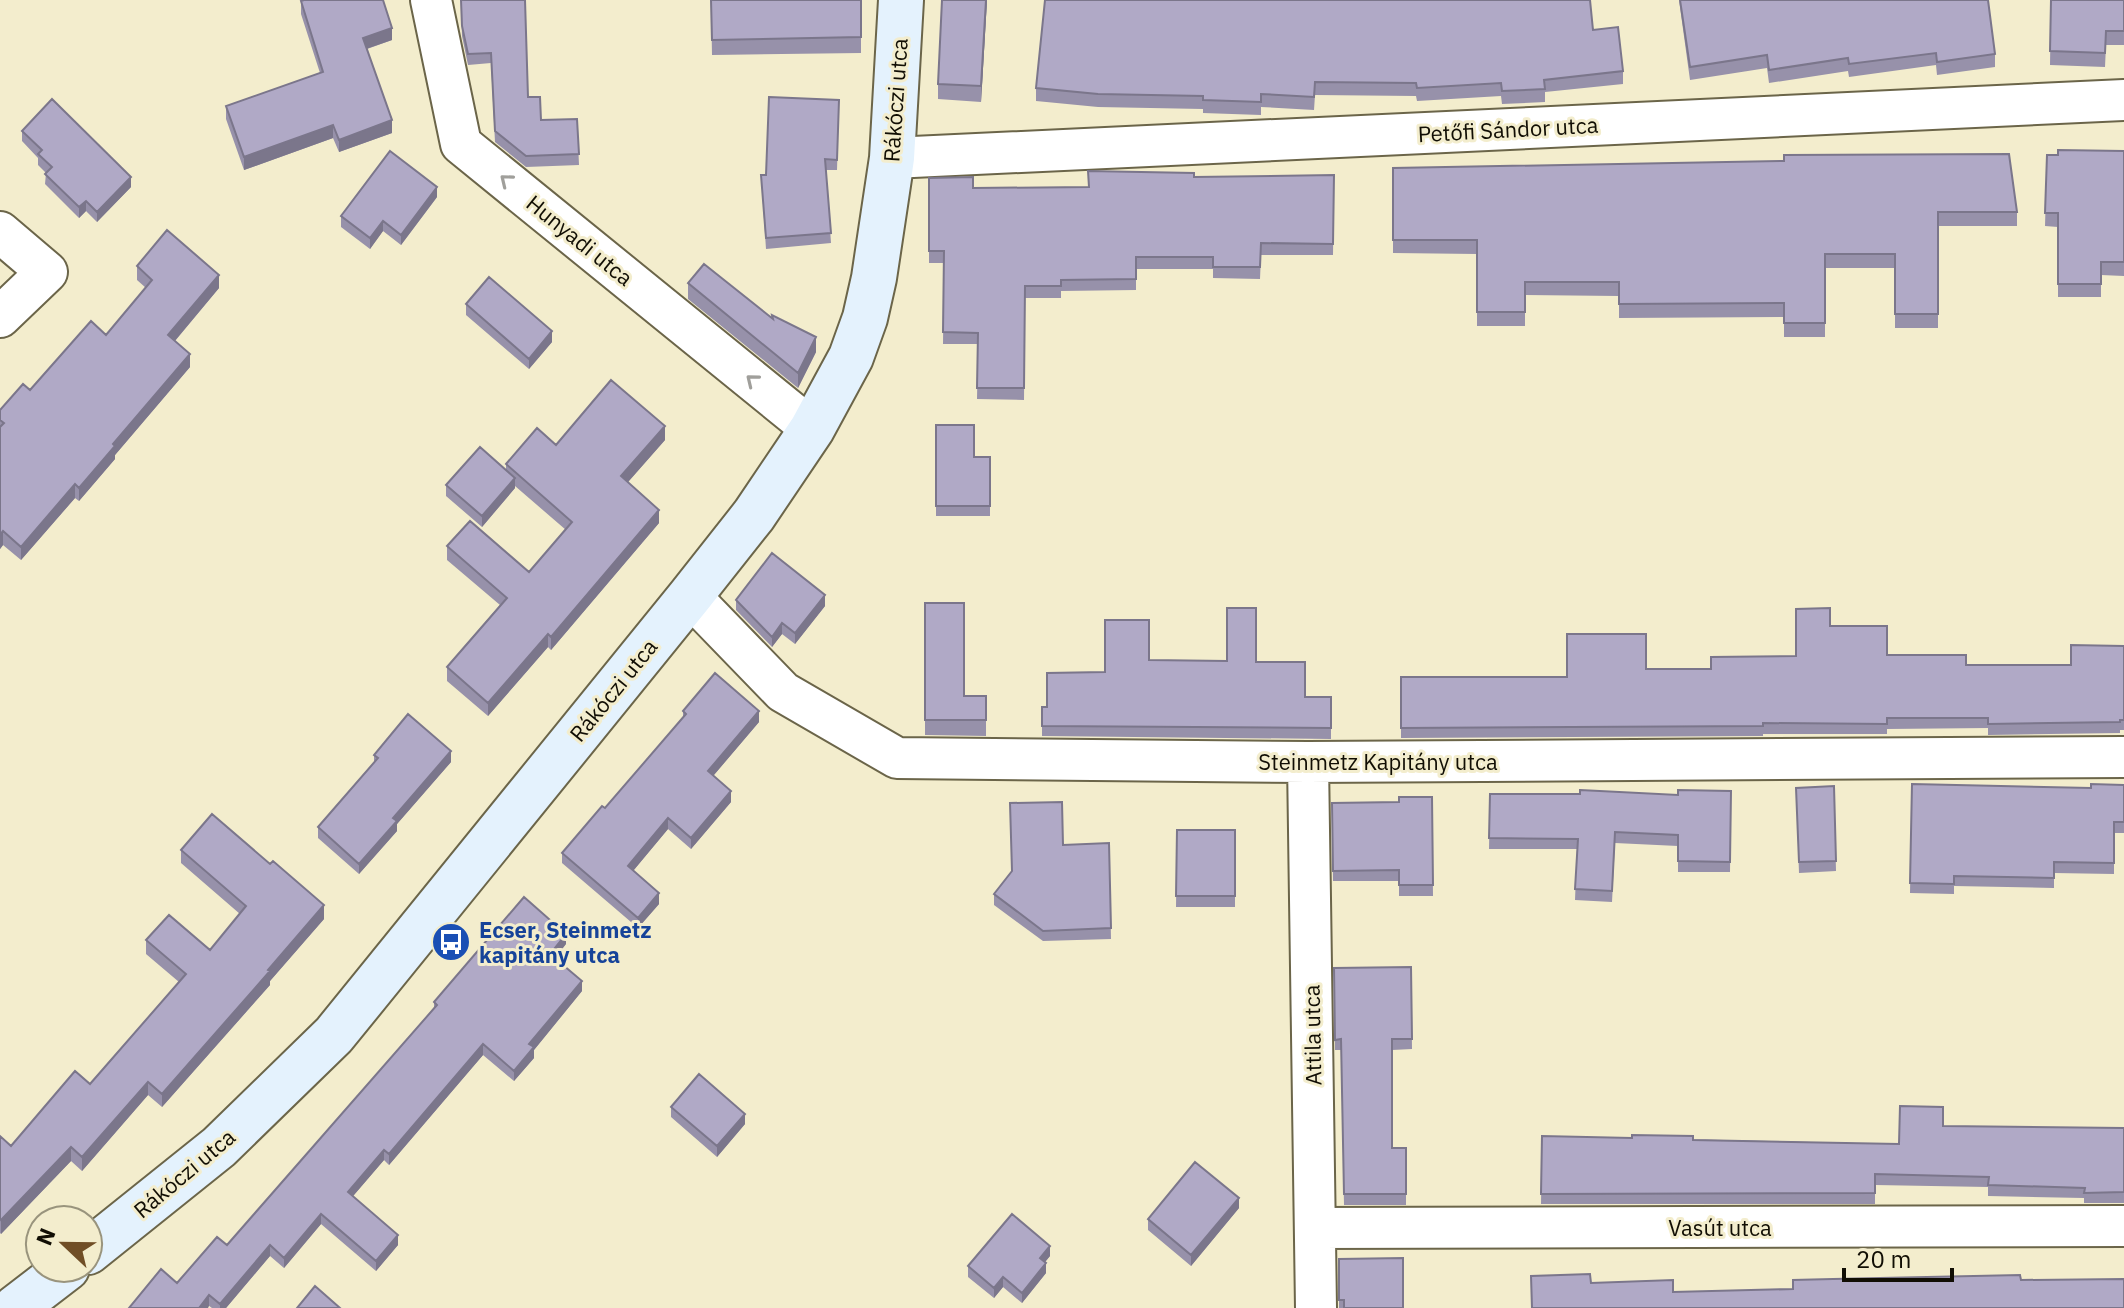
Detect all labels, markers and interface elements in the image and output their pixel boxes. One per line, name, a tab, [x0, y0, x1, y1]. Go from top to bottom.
street label: Rákóczi utca	[876, 37, 914, 163]
street label: Petőfi Sándor utca	[1417, 110, 1599, 148]
one-way arrow	[501, 175, 515, 190]
street label: Hunyadi utca	[521, 188, 640, 292]
one-way arrow	[746, 375, 761, 389]
street label: Rákóczi utca	[563, 632, 663, 747]
street label: Steinmetz Kapitány utca	[1258, 747, 1498, 776]
place label: Ecser, Steinmetz kapitány utca	[479, 915, 652, 969]
bus stop icon: Ecser, Steinmetz kapitány utca	[430, 921, 472, 963]
street label: Attila utca	[1297, 984, 1327, 1086]
street label: Rákóczi utca	[127, 1122, 241, 1224]
north arrow	[24, 1204, 104, 1284]
street label: Vasút utca	[1668, 1213, 1772, 1242]
text: N	[29, 1224, 61, 1249]
scale bar	[1844, 1232, 1952, 1282]
text: 20 m	[1856, 1243, 1911, 1275]

